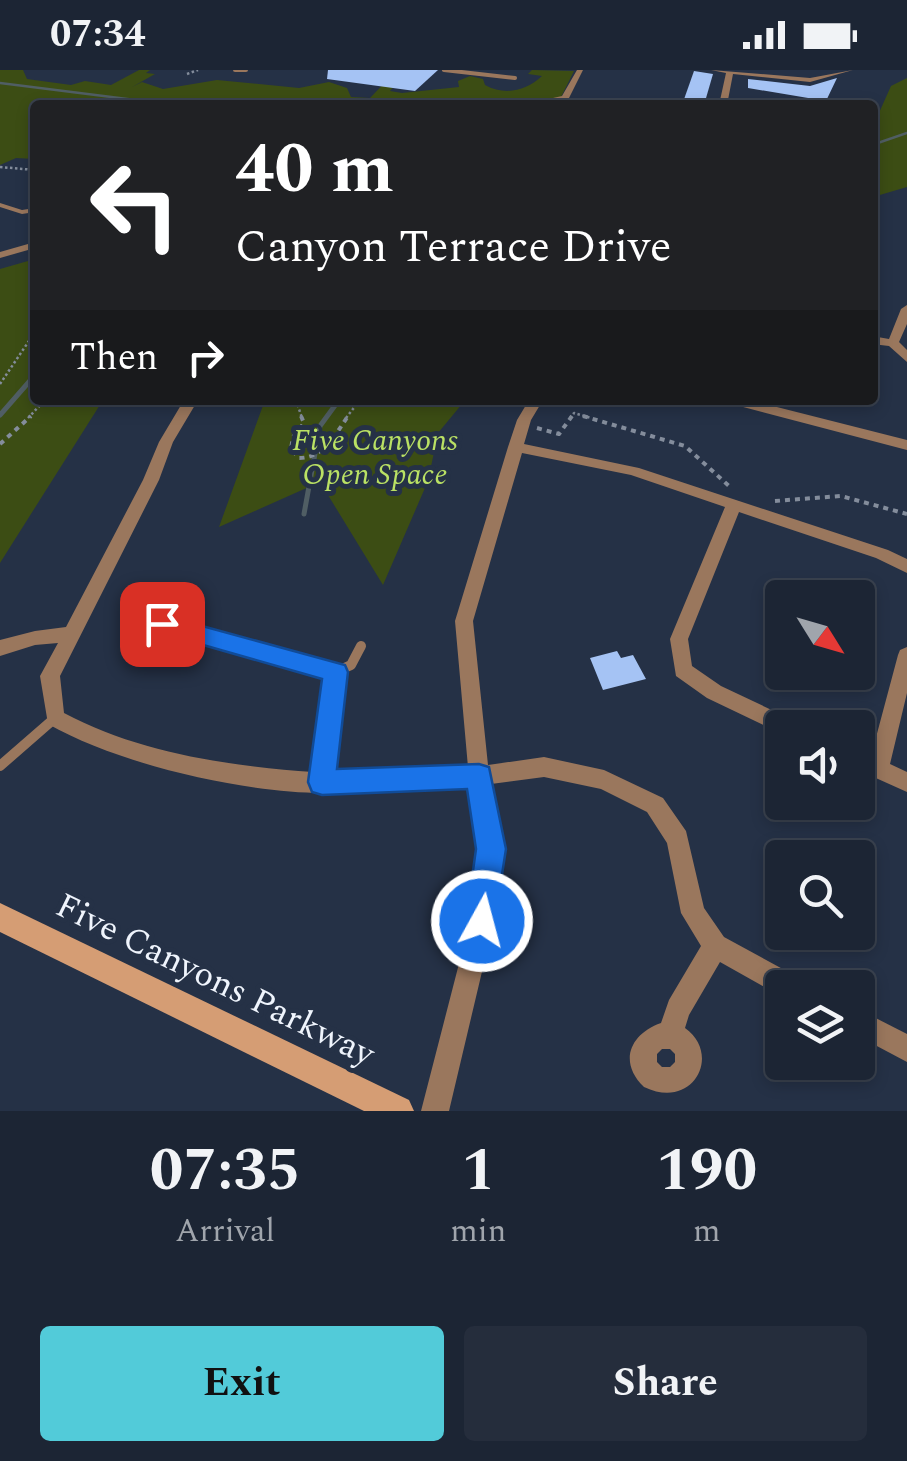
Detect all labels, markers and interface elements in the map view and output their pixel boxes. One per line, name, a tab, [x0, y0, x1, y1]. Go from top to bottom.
text: 07:34	[50, 6, 145, 64]
text: 40 m	[235, 117, 394, 223]
icon: left	[70, 140, 200, 270]
text: Canyon Terrace Drive	[235, 213, 672, 282]
text: Then	[70, 329, 158, 387]
icon: right	[178, 330, 233, 385]
park label: Five Canyons Open Space	[292, 418, 458, 498]
north arrow	[765, 580, 875, 690]
map controls	[765, 580, 875, 1080]
pin	[120, 582, 205, 667]
icon: arrive	[135, 597, 190, 652]
button: sound	[765, 710, 875, 820]
button: search	[765, 840, 875, 950]
position arrow	[430, 869, 534, 973]
street label: Five Canyons Parkway	[46, 880, 385, 1081]
button: layers	[765, 970, 875, 1080]
text: 07:35	[150, 1125, 301, 1217]
text: 1	[462, 1125, 495, 1217]
text: 190	[656, 1125, 757, 1217]
text: Arrival	[175, 1207, 275, 1256]
text: min	[450, 1207, 506, 1256]
text: m	[693, 1207, 720, 1256]
button: Exit	[40, 1326, 444, 1441]
button: Share	[464, 1326, 867, 1441]

